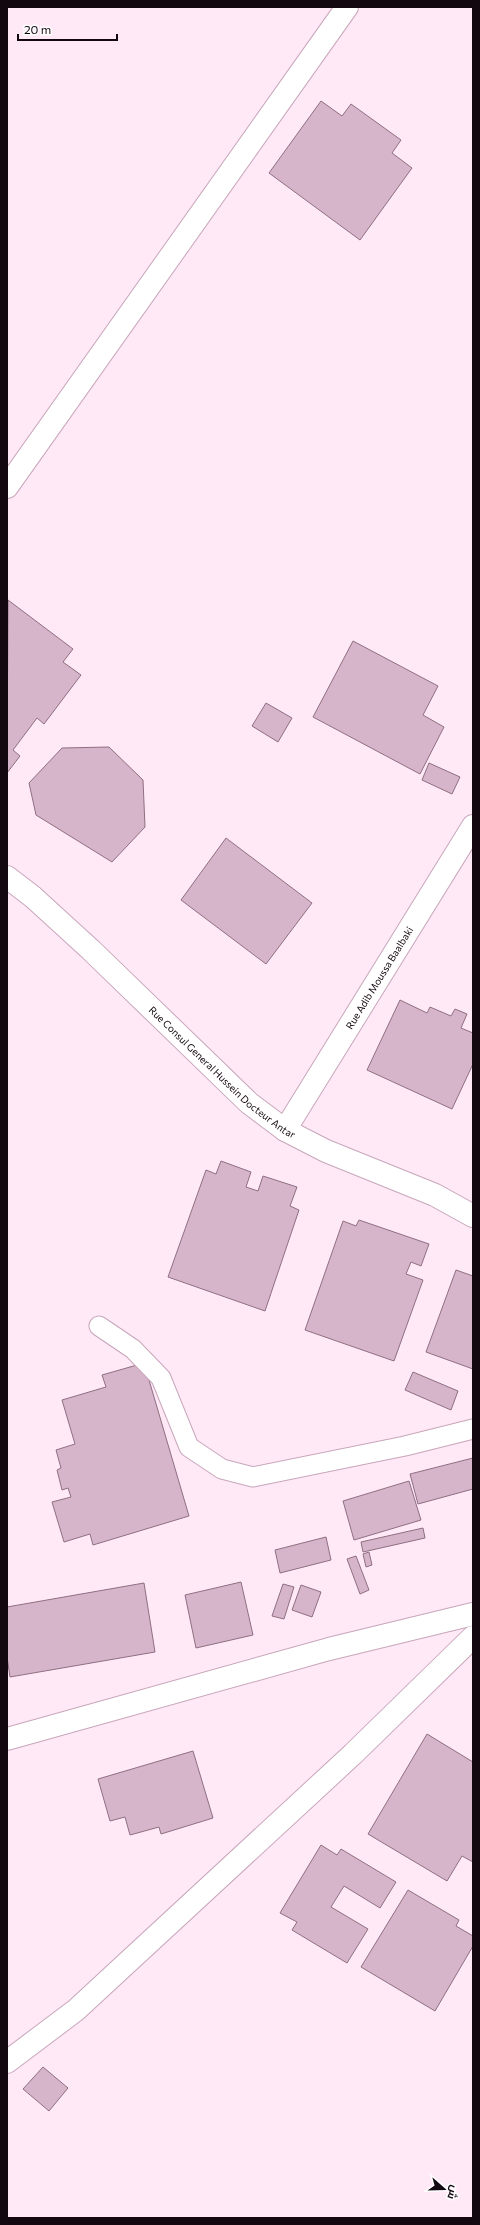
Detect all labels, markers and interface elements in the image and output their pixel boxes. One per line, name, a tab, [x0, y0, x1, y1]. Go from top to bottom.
scale bar	[18, 16, 117, 42]
text: 20 m	[24, 22, 51, 36]
street label: Rue Adib Moussa Baalbaki	[343, 924, 415, 1031]
street label: Rue Consul General Hussein Docteur Antar	[147, 1004, 298, 1140]
north arrow	[424, 2169, 464, 2209]
text: ش	[444, 2183, 462, 2201]

